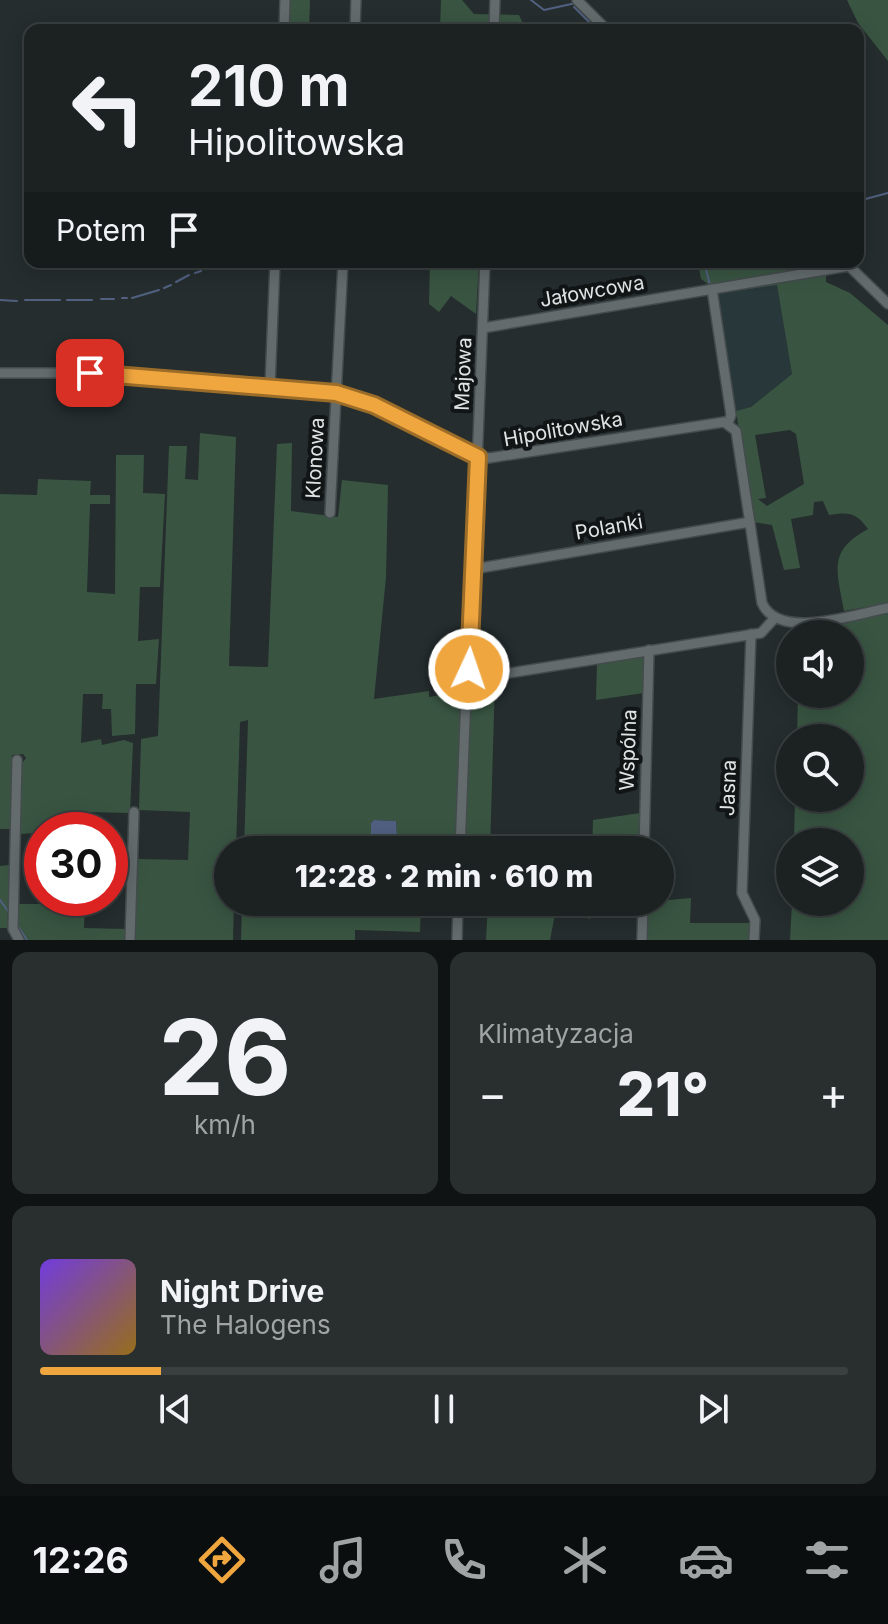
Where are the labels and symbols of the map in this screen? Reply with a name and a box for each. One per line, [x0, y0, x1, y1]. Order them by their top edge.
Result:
street label: Jałowcowa [538, 270, 646, 312]
street label: Majowa [450, 337, 476, 411]
pin [56, 339, 124, 407]
street label: Hipolitowska [501, 407, 625, 451]
street label: Klonowa [301, 417, 329, 499]
street label: Polanki [573, 509, 645, 545]
position arrow [427, 627, 511, 711]
street label: Wspólna [615, 709, 641, 791]
street label: Jasna [715, 759, 741, 817]
speed limit sign: 30 [24, 812, 128, 916]

